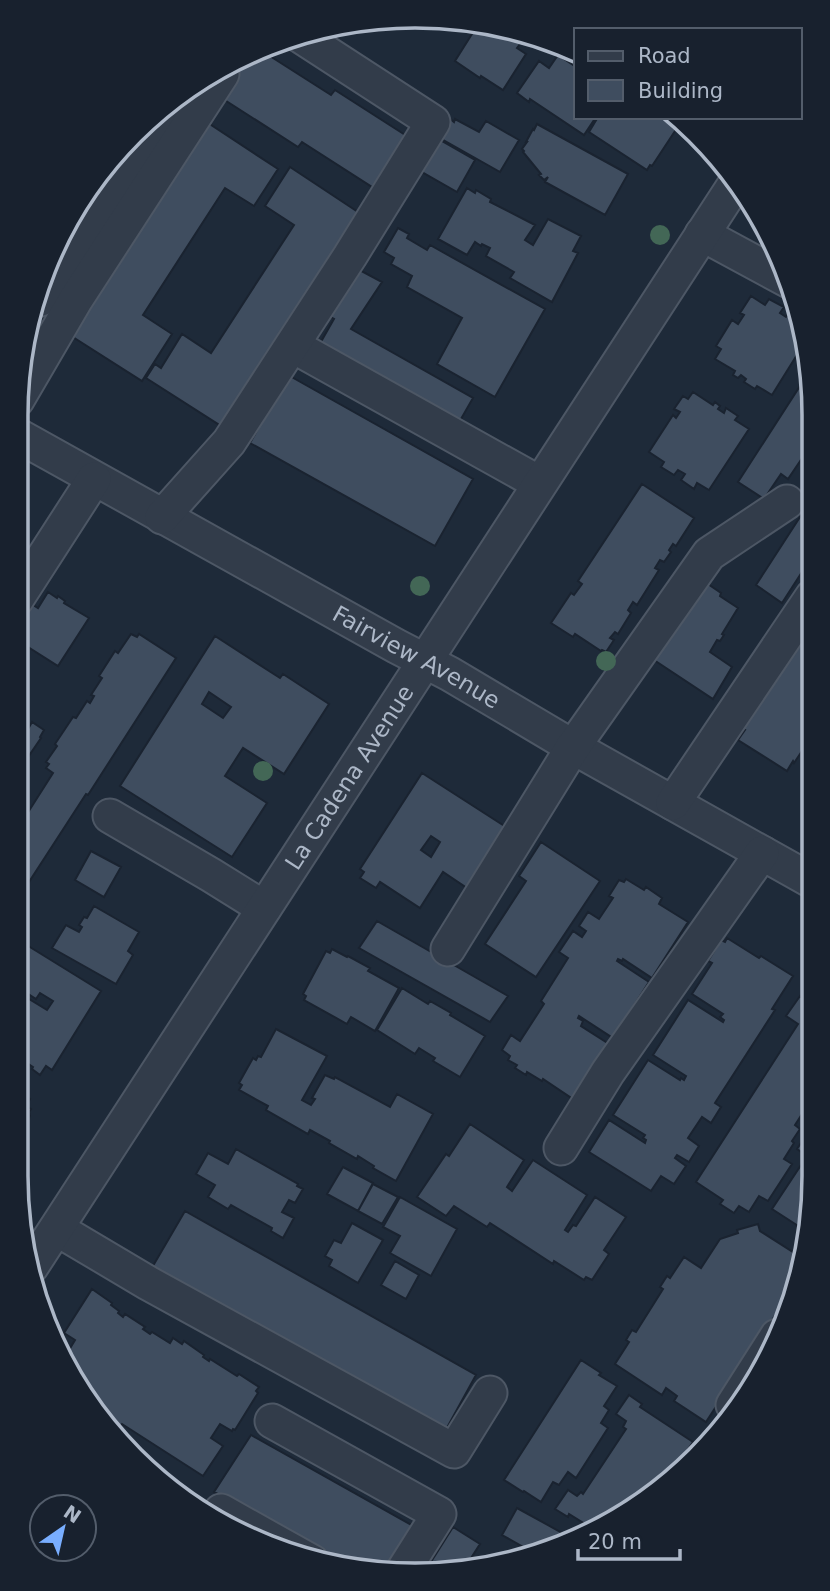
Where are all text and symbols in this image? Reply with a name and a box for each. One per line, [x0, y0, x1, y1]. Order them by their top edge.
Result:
legend [574, 28, 802, 119]
text: Road [638, 44, 691, 68]
text: Building [638, 79, 723, 103]
street label: Fairview Avenue [328, 600, 505, 714]
street label: La Cadena Avenue [280, 680, 419, 874]
north arrow [28, 1493, 98, 1563]
text: N [60, 1500, 85, 1527]
scale bar [578, 1518, 680, 1562]
text: 20 m [588, 1530, 642, 1554]

